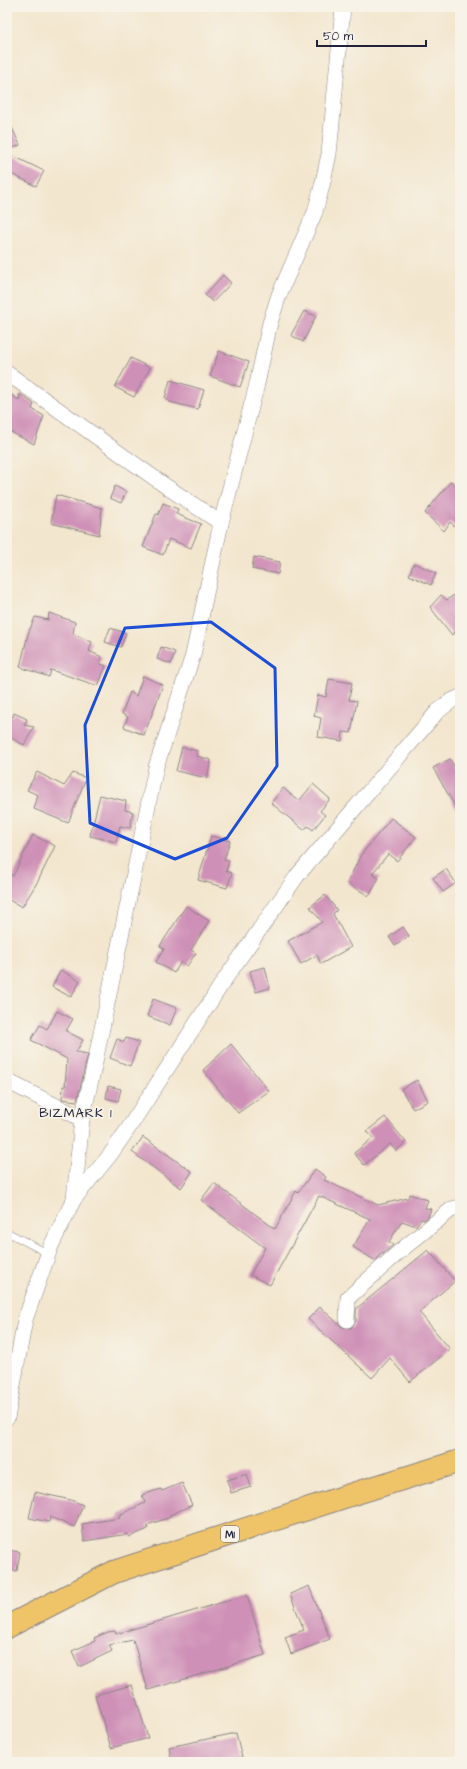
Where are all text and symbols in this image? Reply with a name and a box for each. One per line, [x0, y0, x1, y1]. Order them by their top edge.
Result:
scale bar [317, 22, 426, 48]
text: 50 m [323, 28, 354, 45]
district label: BIZMARK 1 [39, 1104, 113, 1122]
road number: M1 [221, 1526, 239, 1542]

